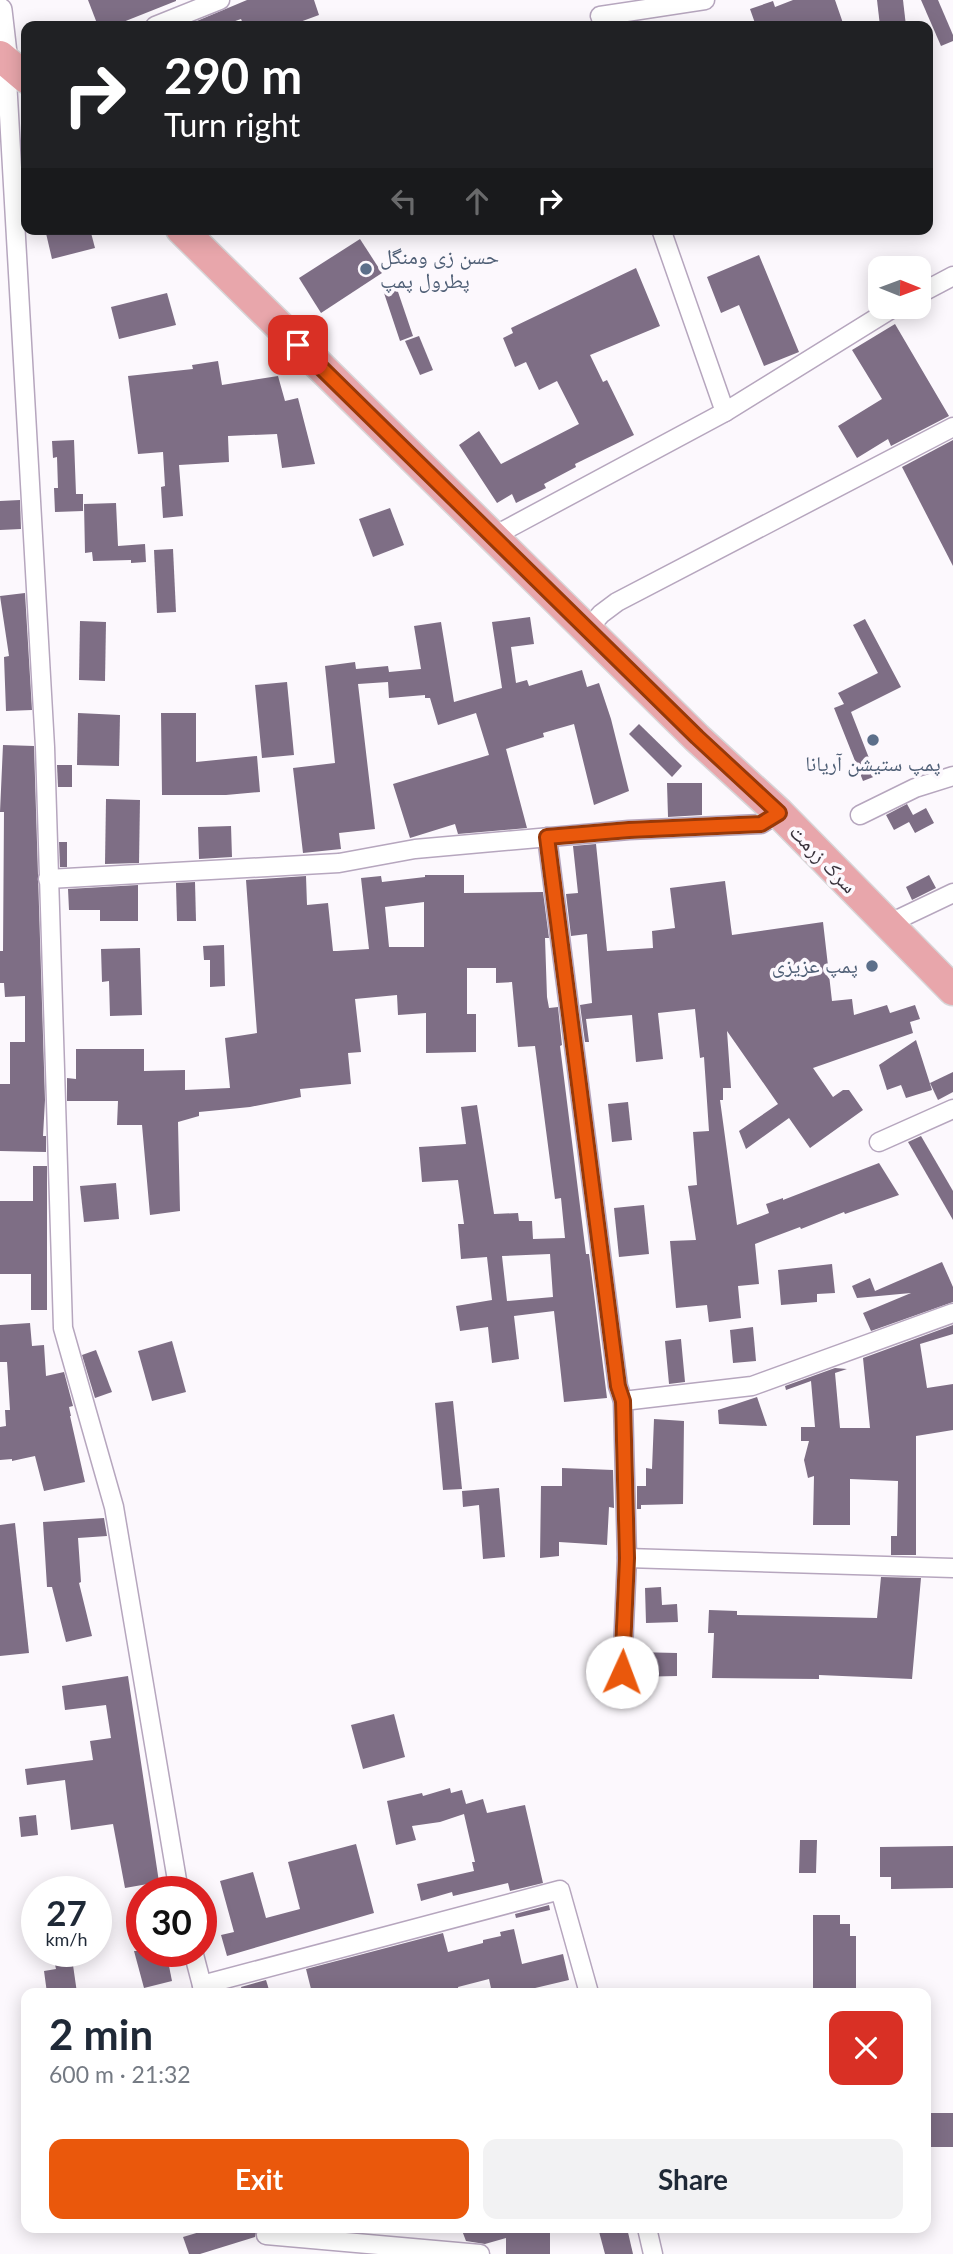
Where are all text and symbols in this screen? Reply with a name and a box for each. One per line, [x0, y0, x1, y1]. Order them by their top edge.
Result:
text: 290 m [164, 46, 302, 104]
icon: right [49, 49, 140, 140]
text: Turn right [164, 105, 300, 144]
icon: left [385, 182, 423, 220]
icon: ahead [458, 182, 496, 220]
icon: right [531, 182, 569, 220]
place label: حسن زی ومنگل پطرول پمپ [380, 243, 499, 293]
north arrow [868, 256, 931, 318]
map controls [868, 256, 931, 319]
marker: حسن زی ومنگل پطرول پمپ [358, 261, 374, 277]
pin [268, 315, 328, 375]
icon: arrive [279, 326, 317, 364]
marker: پمپ ستیشن آریانا [865, 732, 881, 748]
place label: پمپ ستیشن آریانا [805, 750, 941, 777]
street label: سرک زرمت [785, 818, 863, 897]
place label: پمپ عزیزی [772, 952, 858, 978]
marker: پمپ عزیزی [864, 958, 880, 974]
position arrow [585, 1635, 659, 1709]
speed limit sign: 30 [126, 1876, 217, 1967]
text: 27 [46, 1891, 87, 1933]
text: km/h [45, 1928, 88, 1950]
text: 2 min [49, 2009, 153, 2059]
button: close [829, 2011, 903, 2085]
text: 600 m · 21:32 [49, 2060, 191, 2088]
button: Exit [49, 2139, 469, 2219]
button: Share [483, 2139, 903, 2219]

